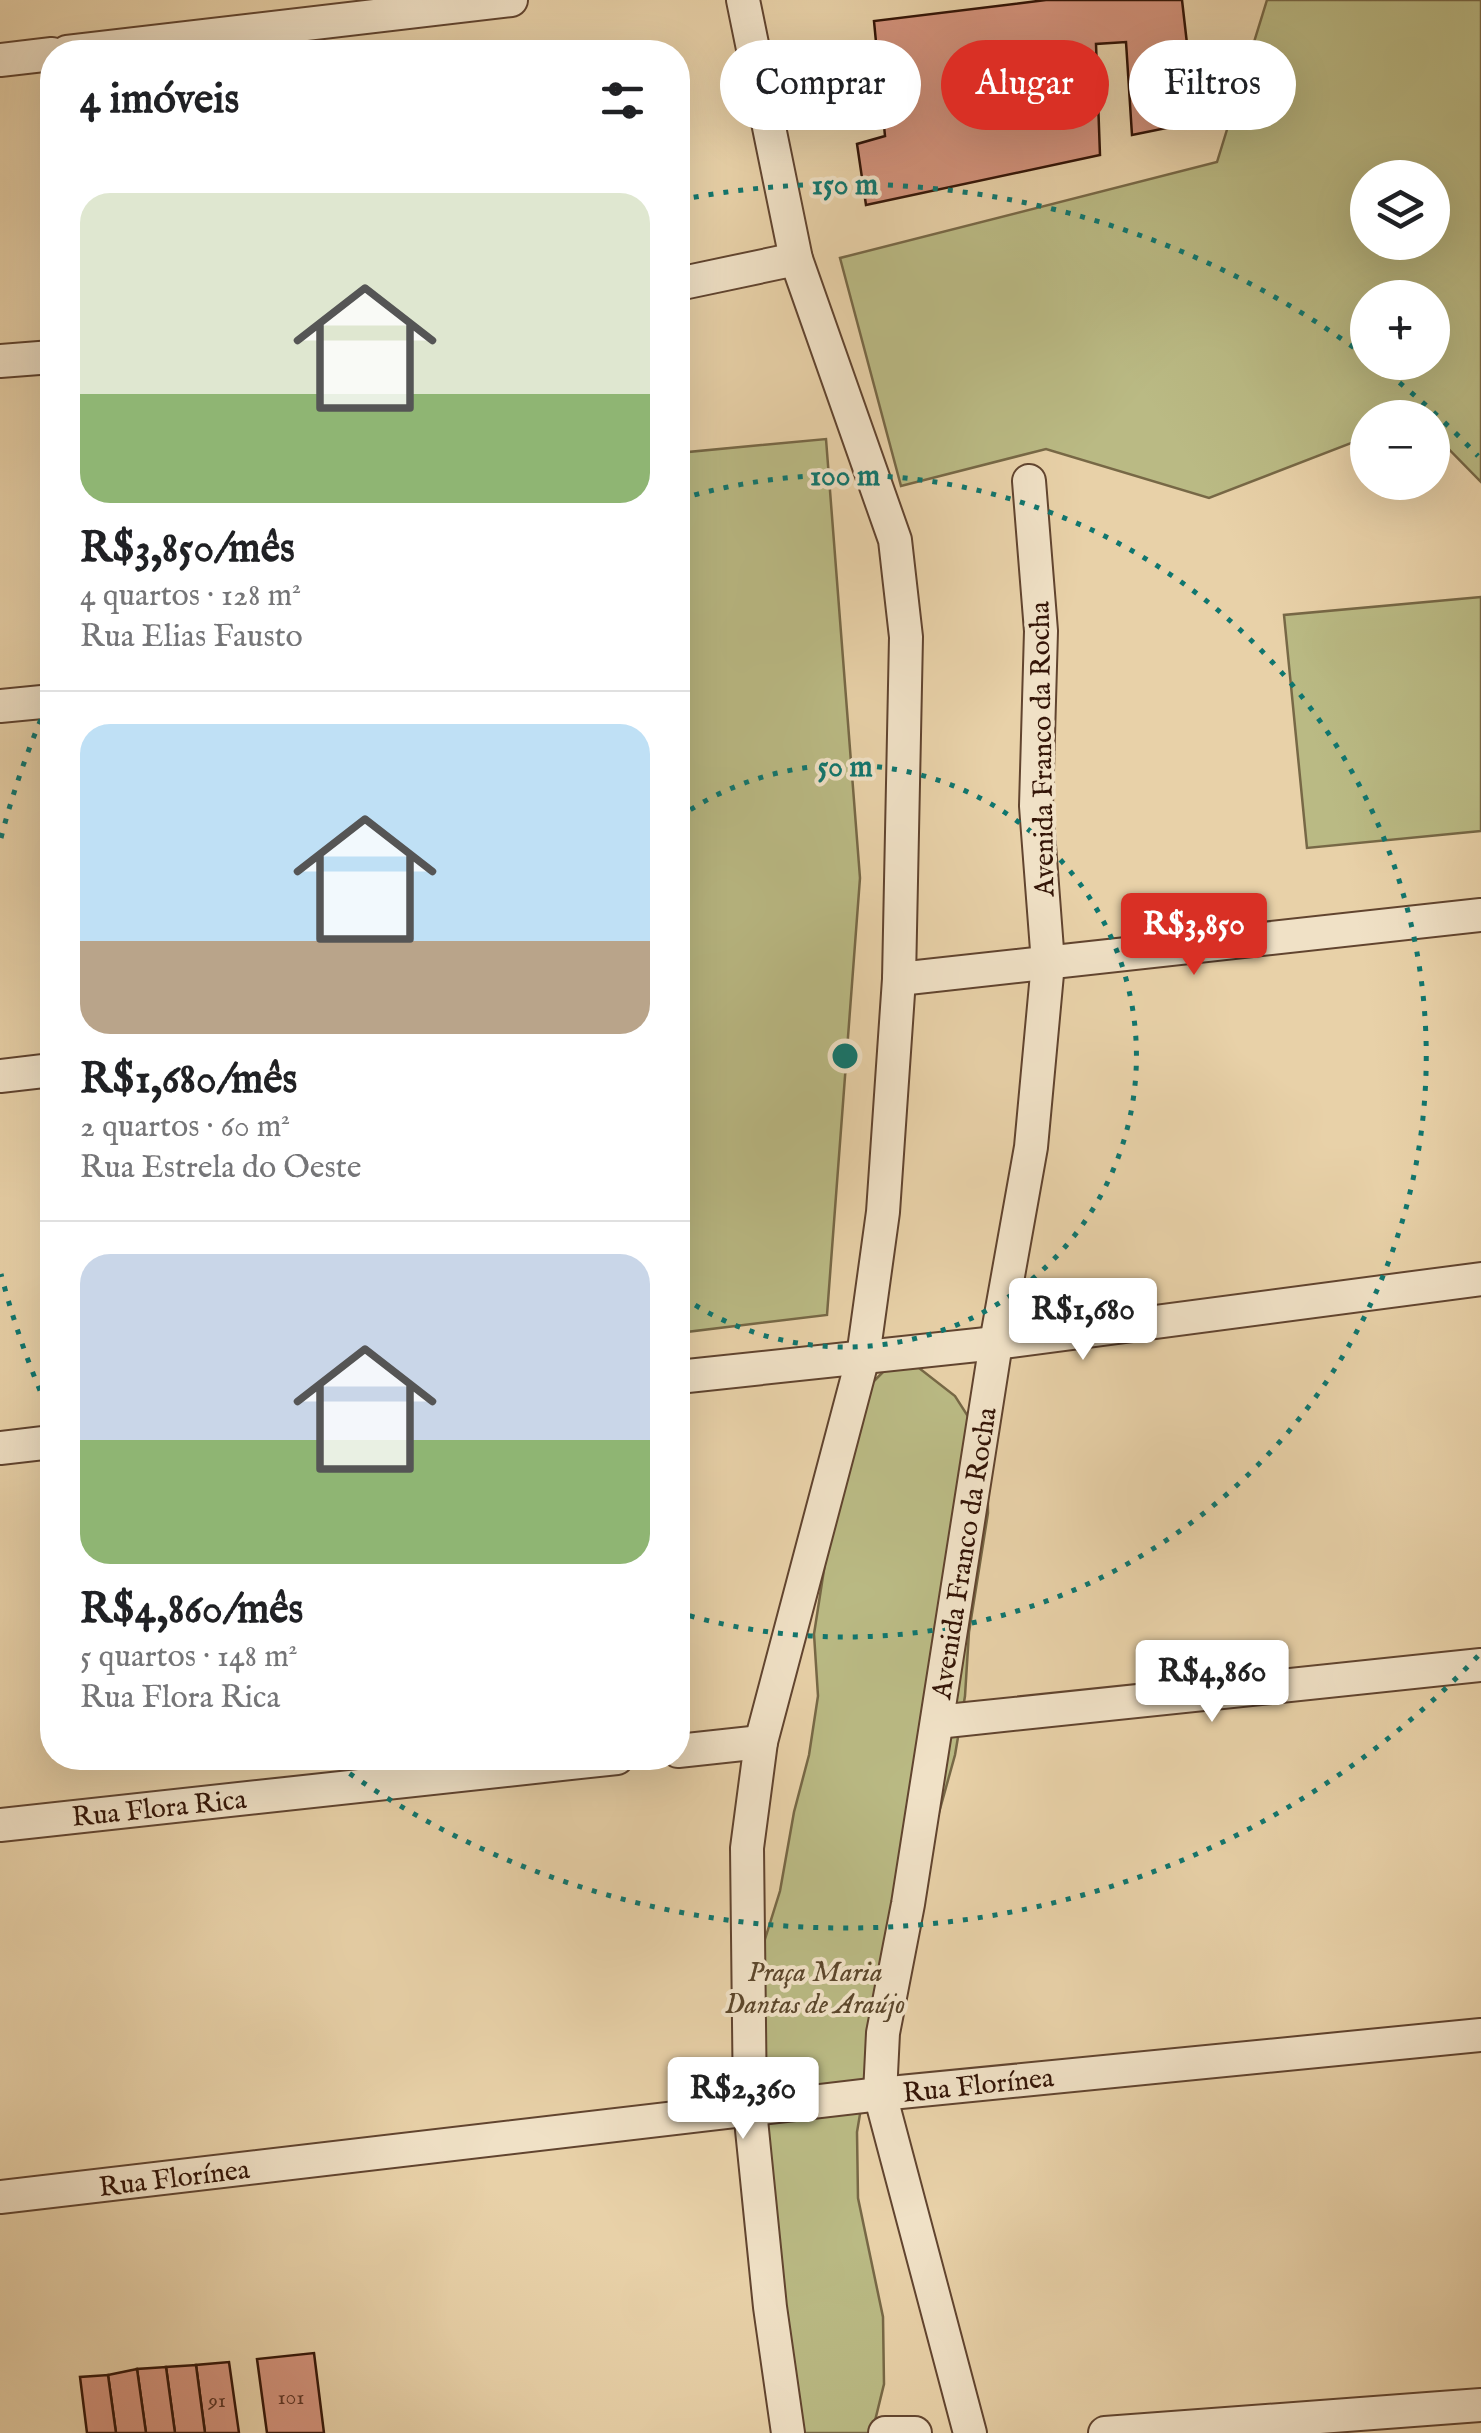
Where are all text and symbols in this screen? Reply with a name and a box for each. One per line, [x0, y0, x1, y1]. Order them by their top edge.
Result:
chip: Comprar [720, 40, 921, 130]
chip: Alugar [941, 40, 1109, 130]
chip: Filtros [1129, 40, 1296, 130]
icon: filters [595, 73, 650, 128]
text: 4 imóveis [80, 74, 239, 127]
map controls [1350, 160, 1450, 500]
button: layers [1350, 160, 1450, 260]
text: 150 m [812, 167, 878, 205]
icon: home [275, 258, 455, 438]
button: + [1350, 280, 1450, 380]
button: − [1350, 400, 1450, 500]
text: 100 m [810, 458, 880, 496]
text: R$3,850/mês [80, 523, 295, 576]
text: 4 quartos · 128 m² [80, 576, 301, 617]
street label: Avenida Franco da Rocha [1023, 600, 1064, 898]
text: Rua Elias Fausto [80, 617, 303, 658]
text: 50 m [817, 749, 873, 787]
icon: home [275, 789, 455, 969]
pin: R$3,850 [1102, 893, 1286, 978]
text: R$3,850 [1143, 905, 1245, 946]
centre of rings [827, 1038, 863, 1074]
text: R$1,680/mês [80, 1054, 297, 1107]
text: 2 quartos · 60 m² [80, 1107, 290, 1148]
text: Rua Estrela do Oeste [80, 1148, 361, 1189]
pin: R$1,680 [991, 1278, 1175, 1363]
text: R$1,680 [1031, 1290, 1135, 1331]
icon: home [275, 1319, 455, 1499]
street label: Avenida Franco da Rocha [925, 1404, 1006, 1703]
text: R$4,860/mês [80, 1584, 303, 1637]
text: 5 quartos · 148 m² [80, 1637, 298, 1678]
pin: R$4,860 [1120, 1640, 1304, 1725]
text: R$4,860 [1158, 1652, 1266, 1693]
text: Rua Flora Rica [80, 1678, 280, 1719]
street label: Rua Flora Rica [70, 1783, 249, 1836]
park label: Praça Maria Dantas de Araújo [725, 1956, 905, 2023]
pin: R$2,360 [651, 2057, 835, 2142]
street label: Rua Florínea [901, 2061, 1056, 2112]
text: R$2,360 [690, 2069, 796, 2110]
street label: Rua Florínea [97, 2153, 253, 2206]
house number: 101 [278, 2384, 304, 2412]
house number: 91 [207, 2387, 226, 2415]

